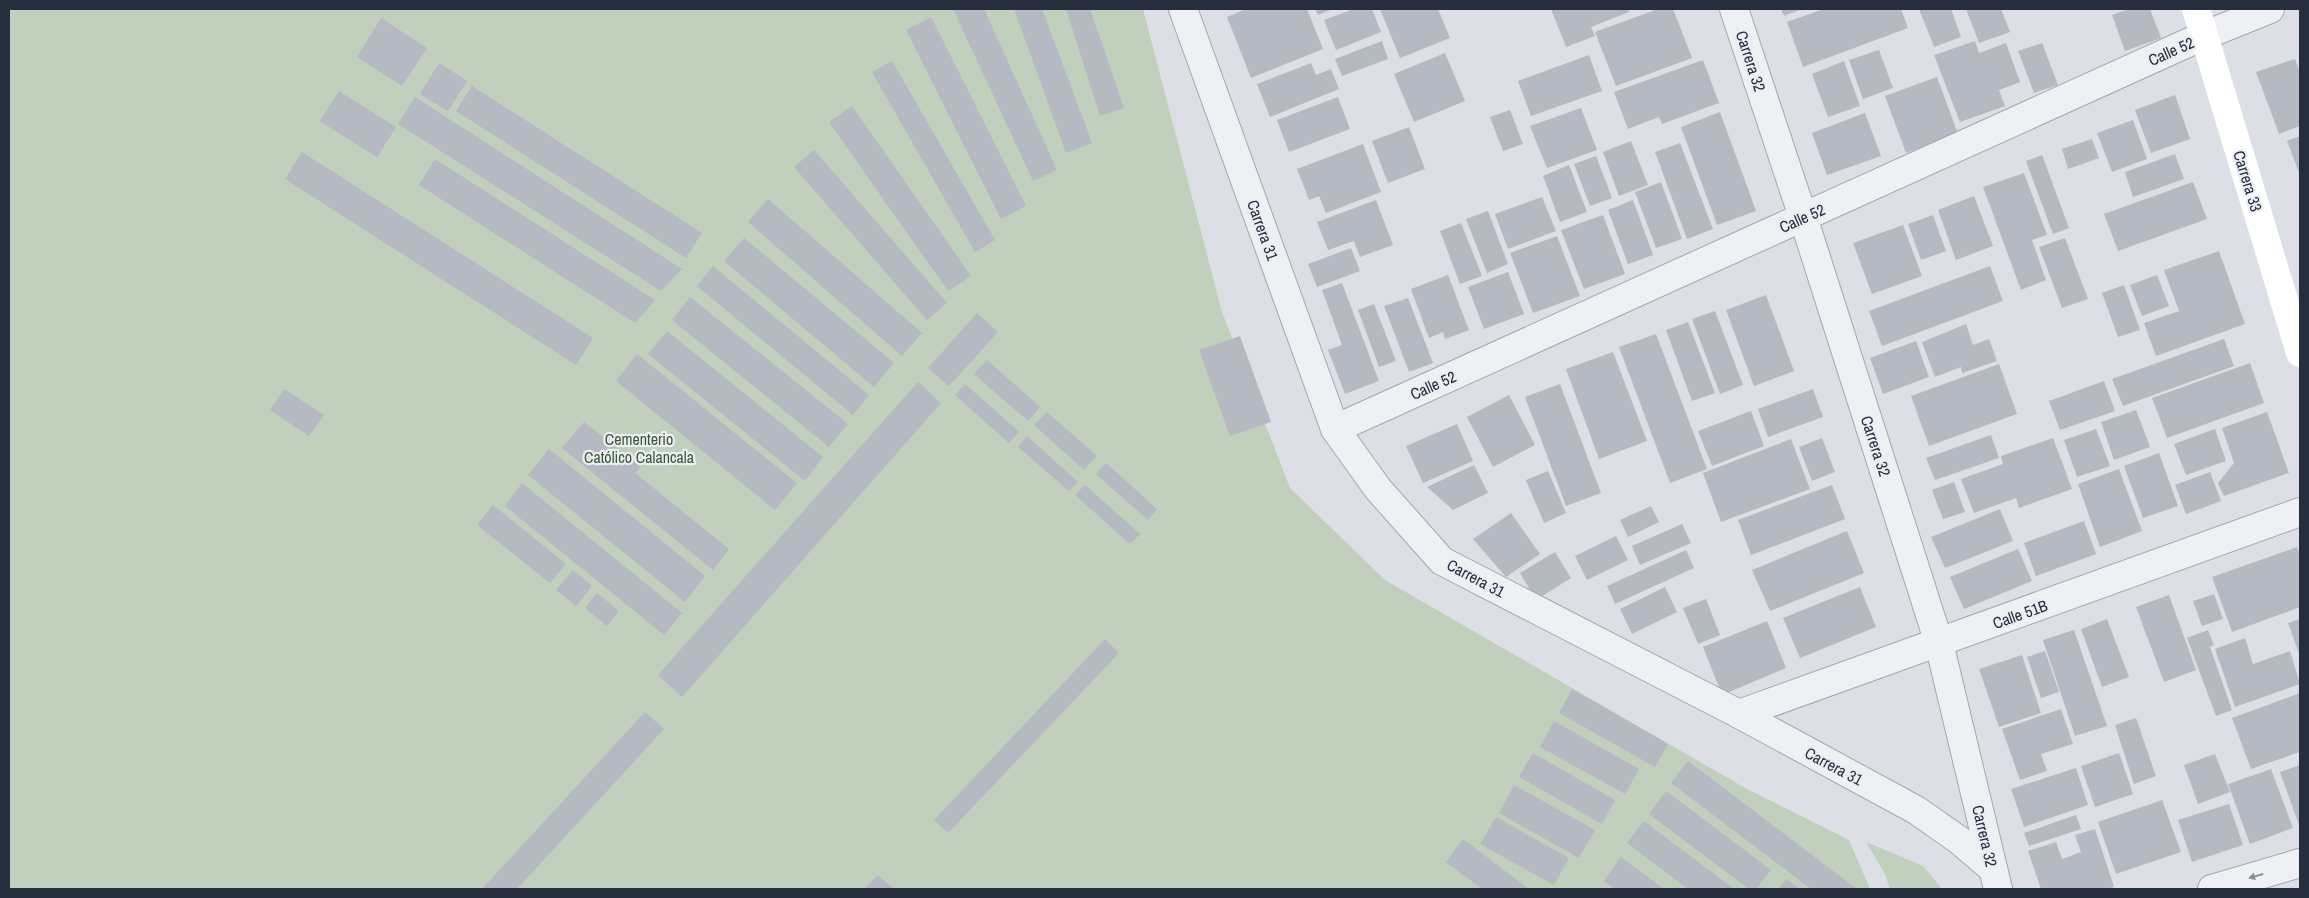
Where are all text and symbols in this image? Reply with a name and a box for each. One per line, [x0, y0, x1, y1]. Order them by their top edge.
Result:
street label: Carrera 32 [1731, 28, 1771, 94]
street label: Calle 52 [2145, 31, 2197, 71]
street label: Carrera 33 [2228, 148, 2268, 214]
street label: Carrera 31 [1242, 197, 1284, 264]
street label: Calle 52 [1776, 198, 1828, 238]
street label: Calle 52 [1407, 365, 1459, 405]
street label: Carrera 32 [1856, 413, 1896, 479]
park label: Cementerio Católico Calancala [584, 428, 695, 468]
street label: Carrera 31 [1443, 554, 1509, 603]
street label: Calle 51B [1990, 594, 2051, 634]
street label: Carrera 31 [1801, 742, 1867, 791]
street label: Carrera 32 [1967, 803, 2003, 869]
one-way arrow [2249, 873, 2264, 881]

